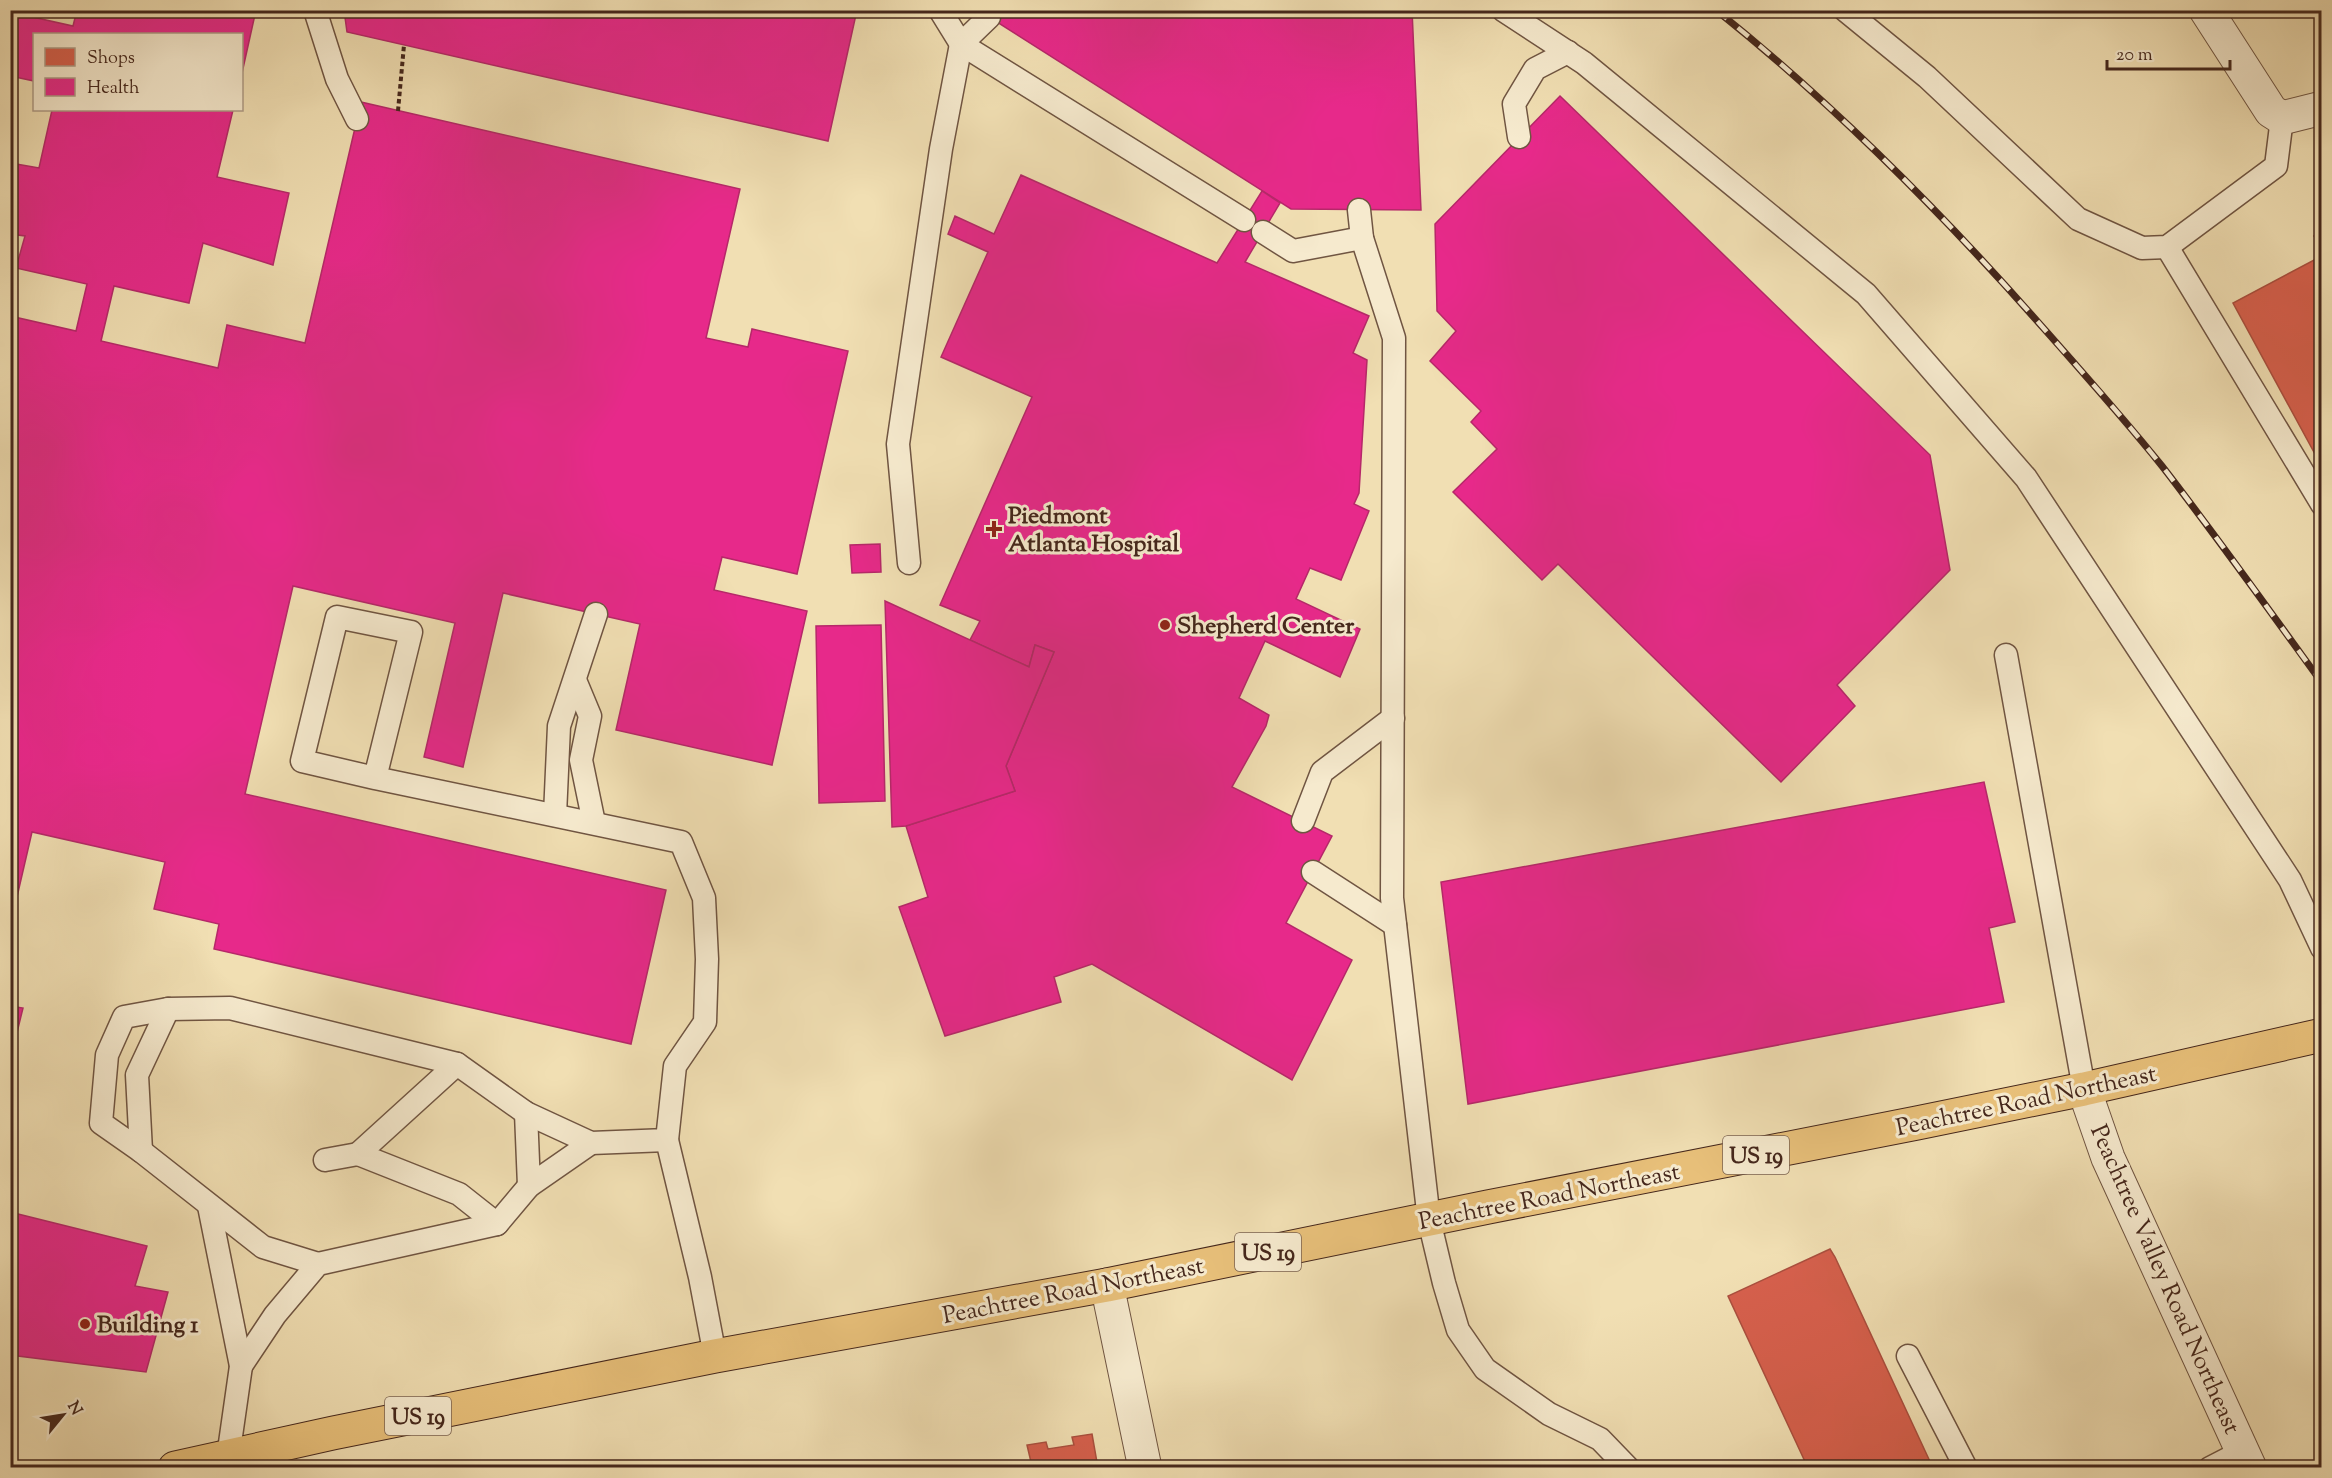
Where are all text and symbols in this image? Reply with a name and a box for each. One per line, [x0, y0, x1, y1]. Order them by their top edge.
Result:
legend [33, 33, 243, 111]
scale bar [2107, 33, 2230, 71]
text: 20 m [2116, 43, 2153, 69]
text: Shops [87, 46, 135, 72]
text: Health [87, 76, 140, 102]
place label: Piedmont Atlanta Hospital [1008, 500, 1179, 562]
marker: Piedmont Atlanta Hospital [985, 520, 1003, 538]
place label: Shepherd Center [1177, 610, 1355, 644]
marker: Shepherd Center [1158, 618, 1172, 632]
street label: Peachtree Road Northeast [1893, 1058, 2160, 1146]
street label: Peachtree Valley Road Northeast [2080, 1120, 2248, 1440]
road number: US 19 [1723, 1136, 1789, 1174]
street label: Peachtree Road Northeast [1416, 1156, 1683, 1240]
road number: US 19 [1235, 1233, 1301, 1271]
street label: Peachtree Road Northeast [940, 1250, 1207, 1334]
place label: Building 1 [97, 1309, 199, 1343]
marker: Building 1 [78, 1317, 92, 1331]
north arrow [33, 1385, 93, 1445]
text: N [61, 1397, 87, 1420]
road number: US 19 [385, 1397, 451, 1435]

